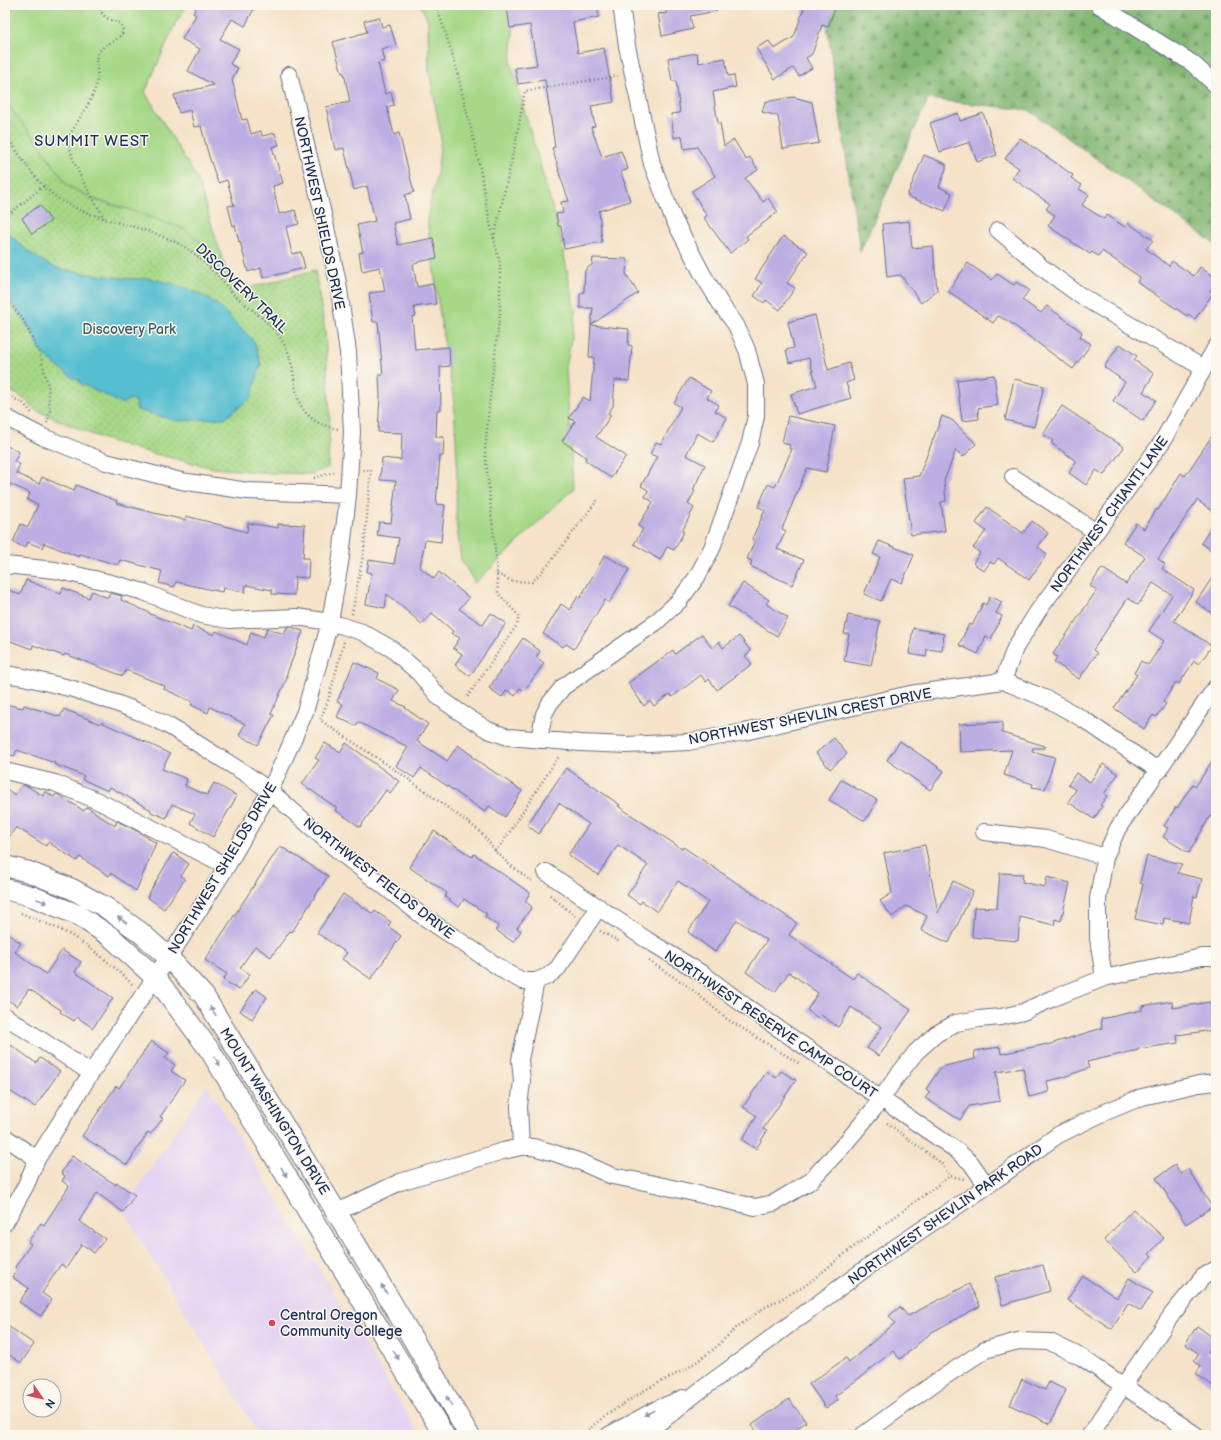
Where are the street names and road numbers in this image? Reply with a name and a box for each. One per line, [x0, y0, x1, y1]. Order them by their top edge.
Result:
street label: NORTHWEST SHIELDS DRIVE [291, 115, 348, 311]
street label: DISCOVERY TRAIL [192, 240, 291, 337]
street label: NORTHWEST CHIANTI LANE [1047, 433, 1172, 596]
street label: NORTHWEST SHEVLIN CREST DRIVE [687, 685, 933, 748]
street label: NORTHWEST SHIELDS DRIVE [164, 779, 280, 957]
street label: NORTHWEST FIELDS DRIVE [300, 814, 458, 943]
street label: NORTHWEST RESERVE CAMP COURT [661, 947, 881, 1103]
street label: MOUNT WASHINGTON DRIVE [216, 1025, 333, 1198]
street label: NORTHWEST SHEVLIN PARK ROAD [845, 1140, 1046, 1288]

